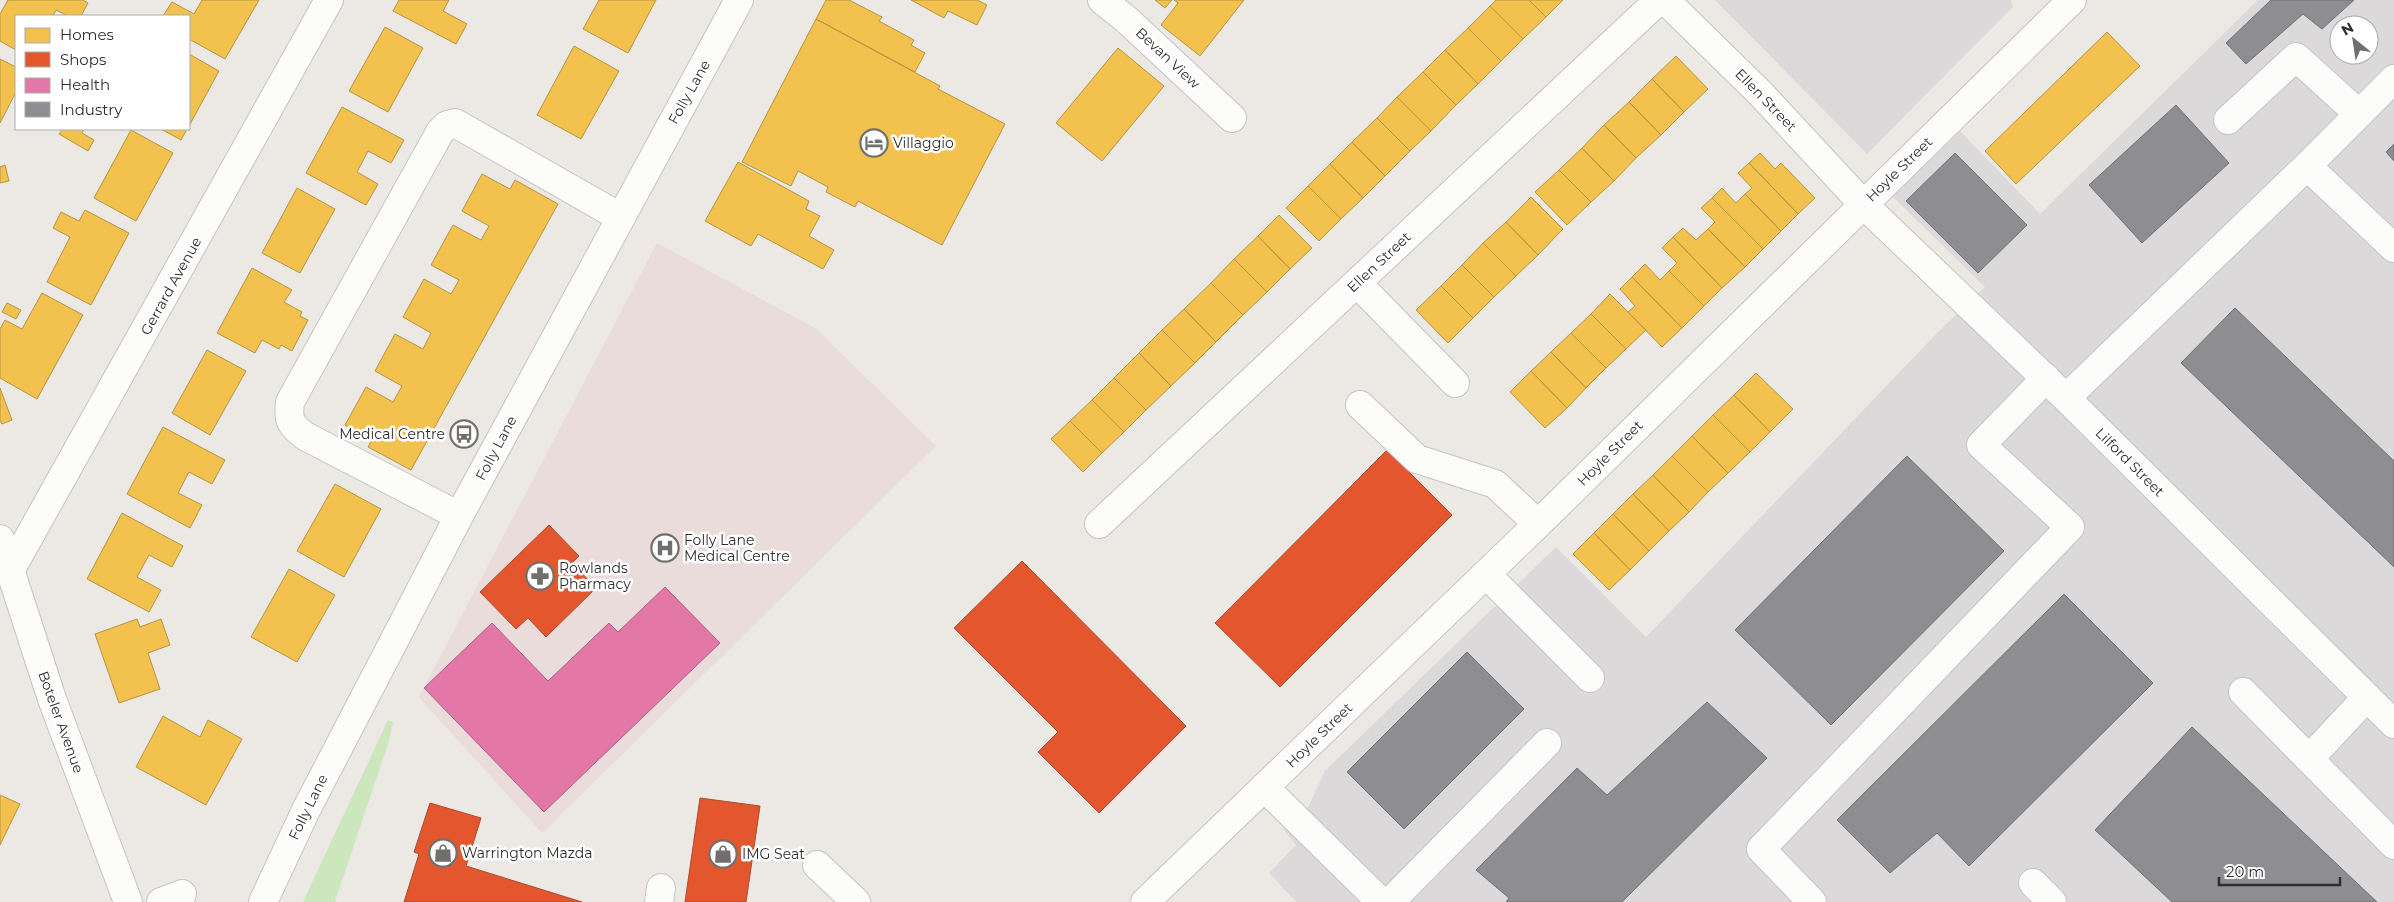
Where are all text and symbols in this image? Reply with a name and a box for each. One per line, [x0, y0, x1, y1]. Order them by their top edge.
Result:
legend [15, 15, 190, 130]
north arrow [2329, 15, 2379, 65]
text: N [2338, 18, 2357, 39]
street label: Bevan View [1132, 24, 1204, 93]
text: Homes [60, 25, 114, 44]
text: Shops [60, 50, 106, 69]
street label: Folly Lane [664, 57, 714, 127]
street label: Ellen Street [1731, 65, 1801, 136]
text: Health [60, 75, 110, 94]
text: Industry [60, 100, 123, 119]
hotel icon: Villaggio [859, 128, 889, 158]
street label: Hoyle Street [1862, 133, 1936, 205]
place label: Villaggio [893, 134, 954, 152]
street label: Ellen Street [1343, 228, 1415, 296]
street label: Gerrard Avenue [137, 234, 205, 338]
street label: Folly Lane [471, 413, 521, 483]
street label: Hoyle Street [1573, 416, 1647, 490]
bus stop icon: Medical Centre [449, 419, 479, 449]
street label: Lilford Street [2092, 424, 2168, 500]
place label: Medical Centre [339, 425, 445, 443]
place label: Folly Lane Medical Centre [684, 531, 790, 565]
hospital icon: Folly Lane Medical Centre [650, 533, 680, 563]
place label: Rowlands Pharmacy [559, 559, 631, 593]
pharmacy icon: Rowlands Pharmacy [525, 561, 555, 591]
street label: Boteler Avenue [34, 668, 88, 776]
street label: Hoyle Street [1282, 699, 1356, 771]
street label: Folly Lane [284, 771, 332, 843]
shop icon: Warrington Mazda [428, 838, 458, 868]
shop icon: IMG Seat [708, 839, 738, 869]
place label: Warrington Mazda [462, 844, 593, 862]
place label: IMG Seat [742, 845, 805, 863]
scale bar [2219, 854, 2340, 886]
text: 20 m [2226, 862, 2264, 881]

